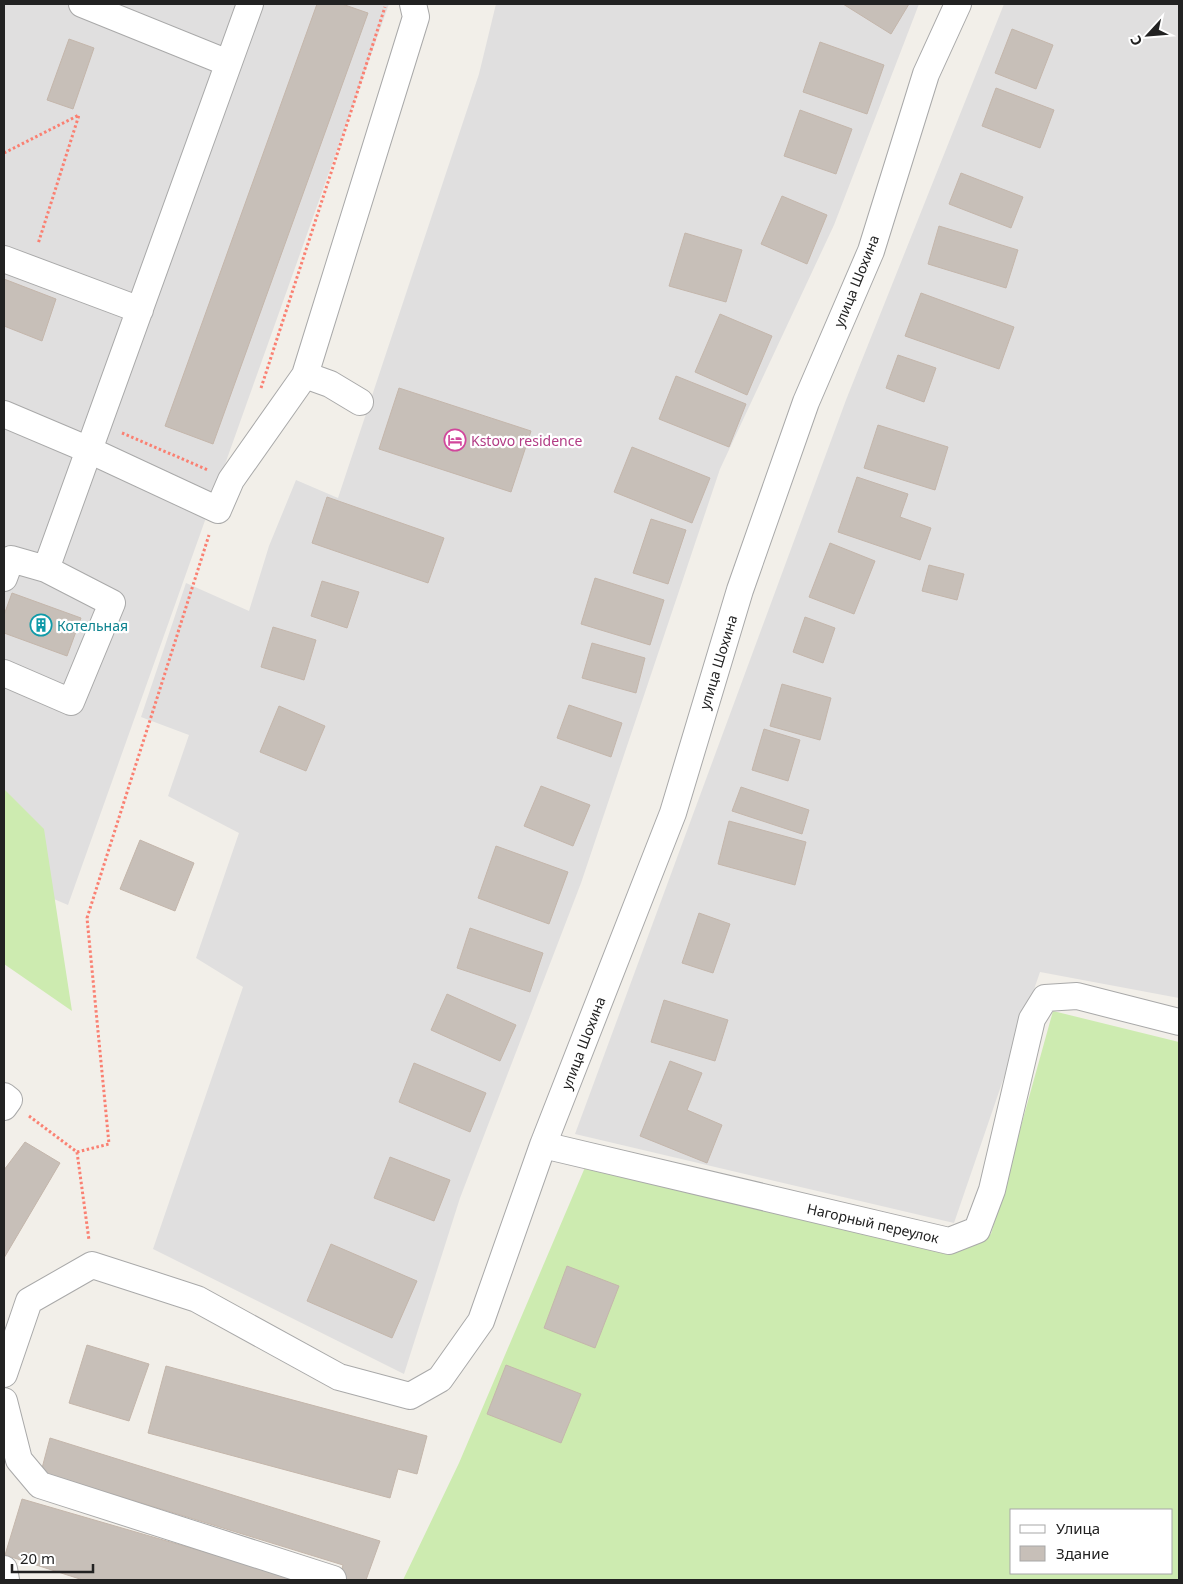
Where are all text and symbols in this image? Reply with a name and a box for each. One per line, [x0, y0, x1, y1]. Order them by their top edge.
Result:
north arrow [1123, 10, 1173, 60]
text: С [1125, 33, 1146, 49]
street label: улица Шохина [829, 232, 883, 330]
hotel icon: Kstovo residence [443, 428, 467, 452]
place label: Kstovo residence [471, 431, 582, 450]
street label: улица Шохина [695, 612, 741, 712]
building icon: Котельная [29, 613, 53, 637]
place label: Котельная [57, 616, 128, 635]
street label: улица Шохина [557, 994, 609, 1092]
street label: Нагорный переулок [805, 1199, 941, 1248]
legend [1010, 1509, 1173, 1574]
text: Улица [1056, 1518, 1100, 1538]
scale bar [12, 1542, 94, 1574]
text: Здание [1056, 1543, 1109, 1563]
text: 20 m [20, 1548, 55, 1568]

